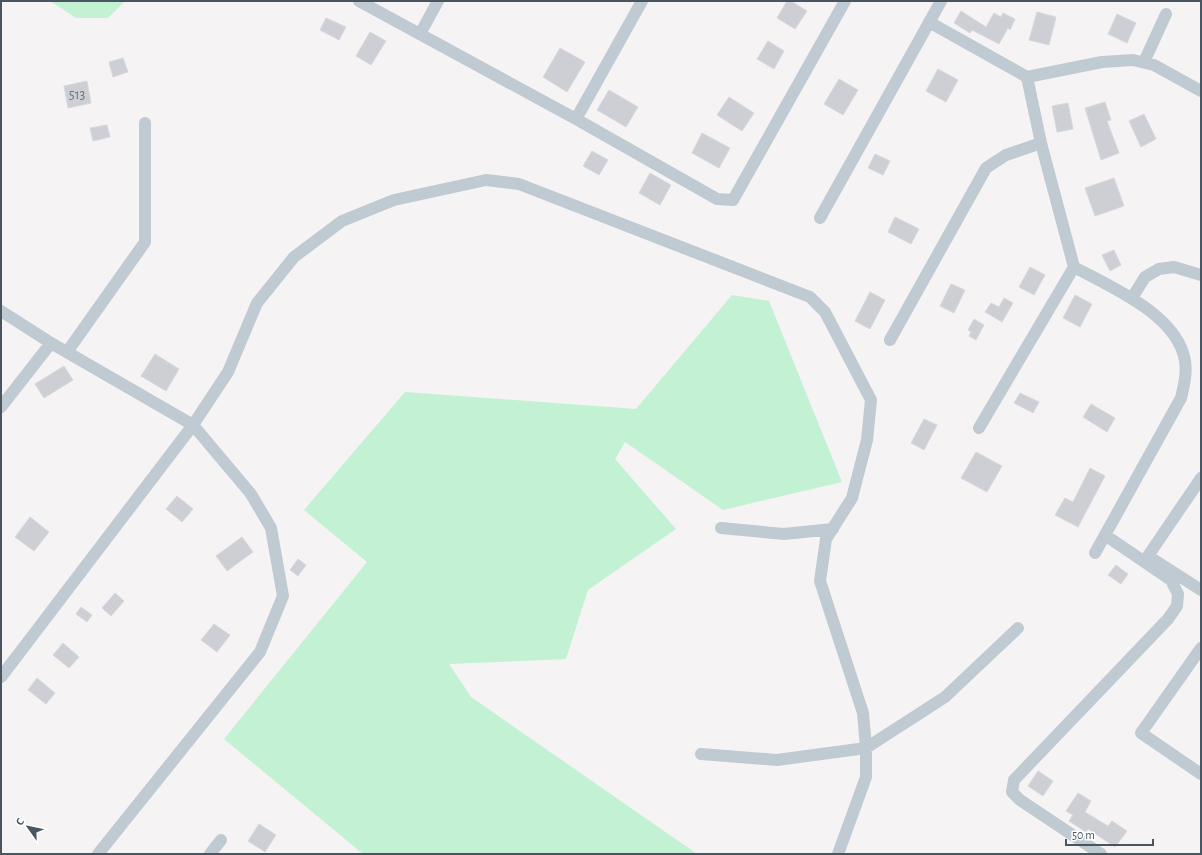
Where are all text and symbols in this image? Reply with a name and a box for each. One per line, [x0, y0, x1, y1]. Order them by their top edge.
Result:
house number: 513 [69, 88, 85, 102]
north arrow [8, 807, 48, 847]
text: С [14, 816, 26, 827]
scale bar [1066, 821, 1153, 847]
text: 50 m [1072, 829, 1095, 841]

